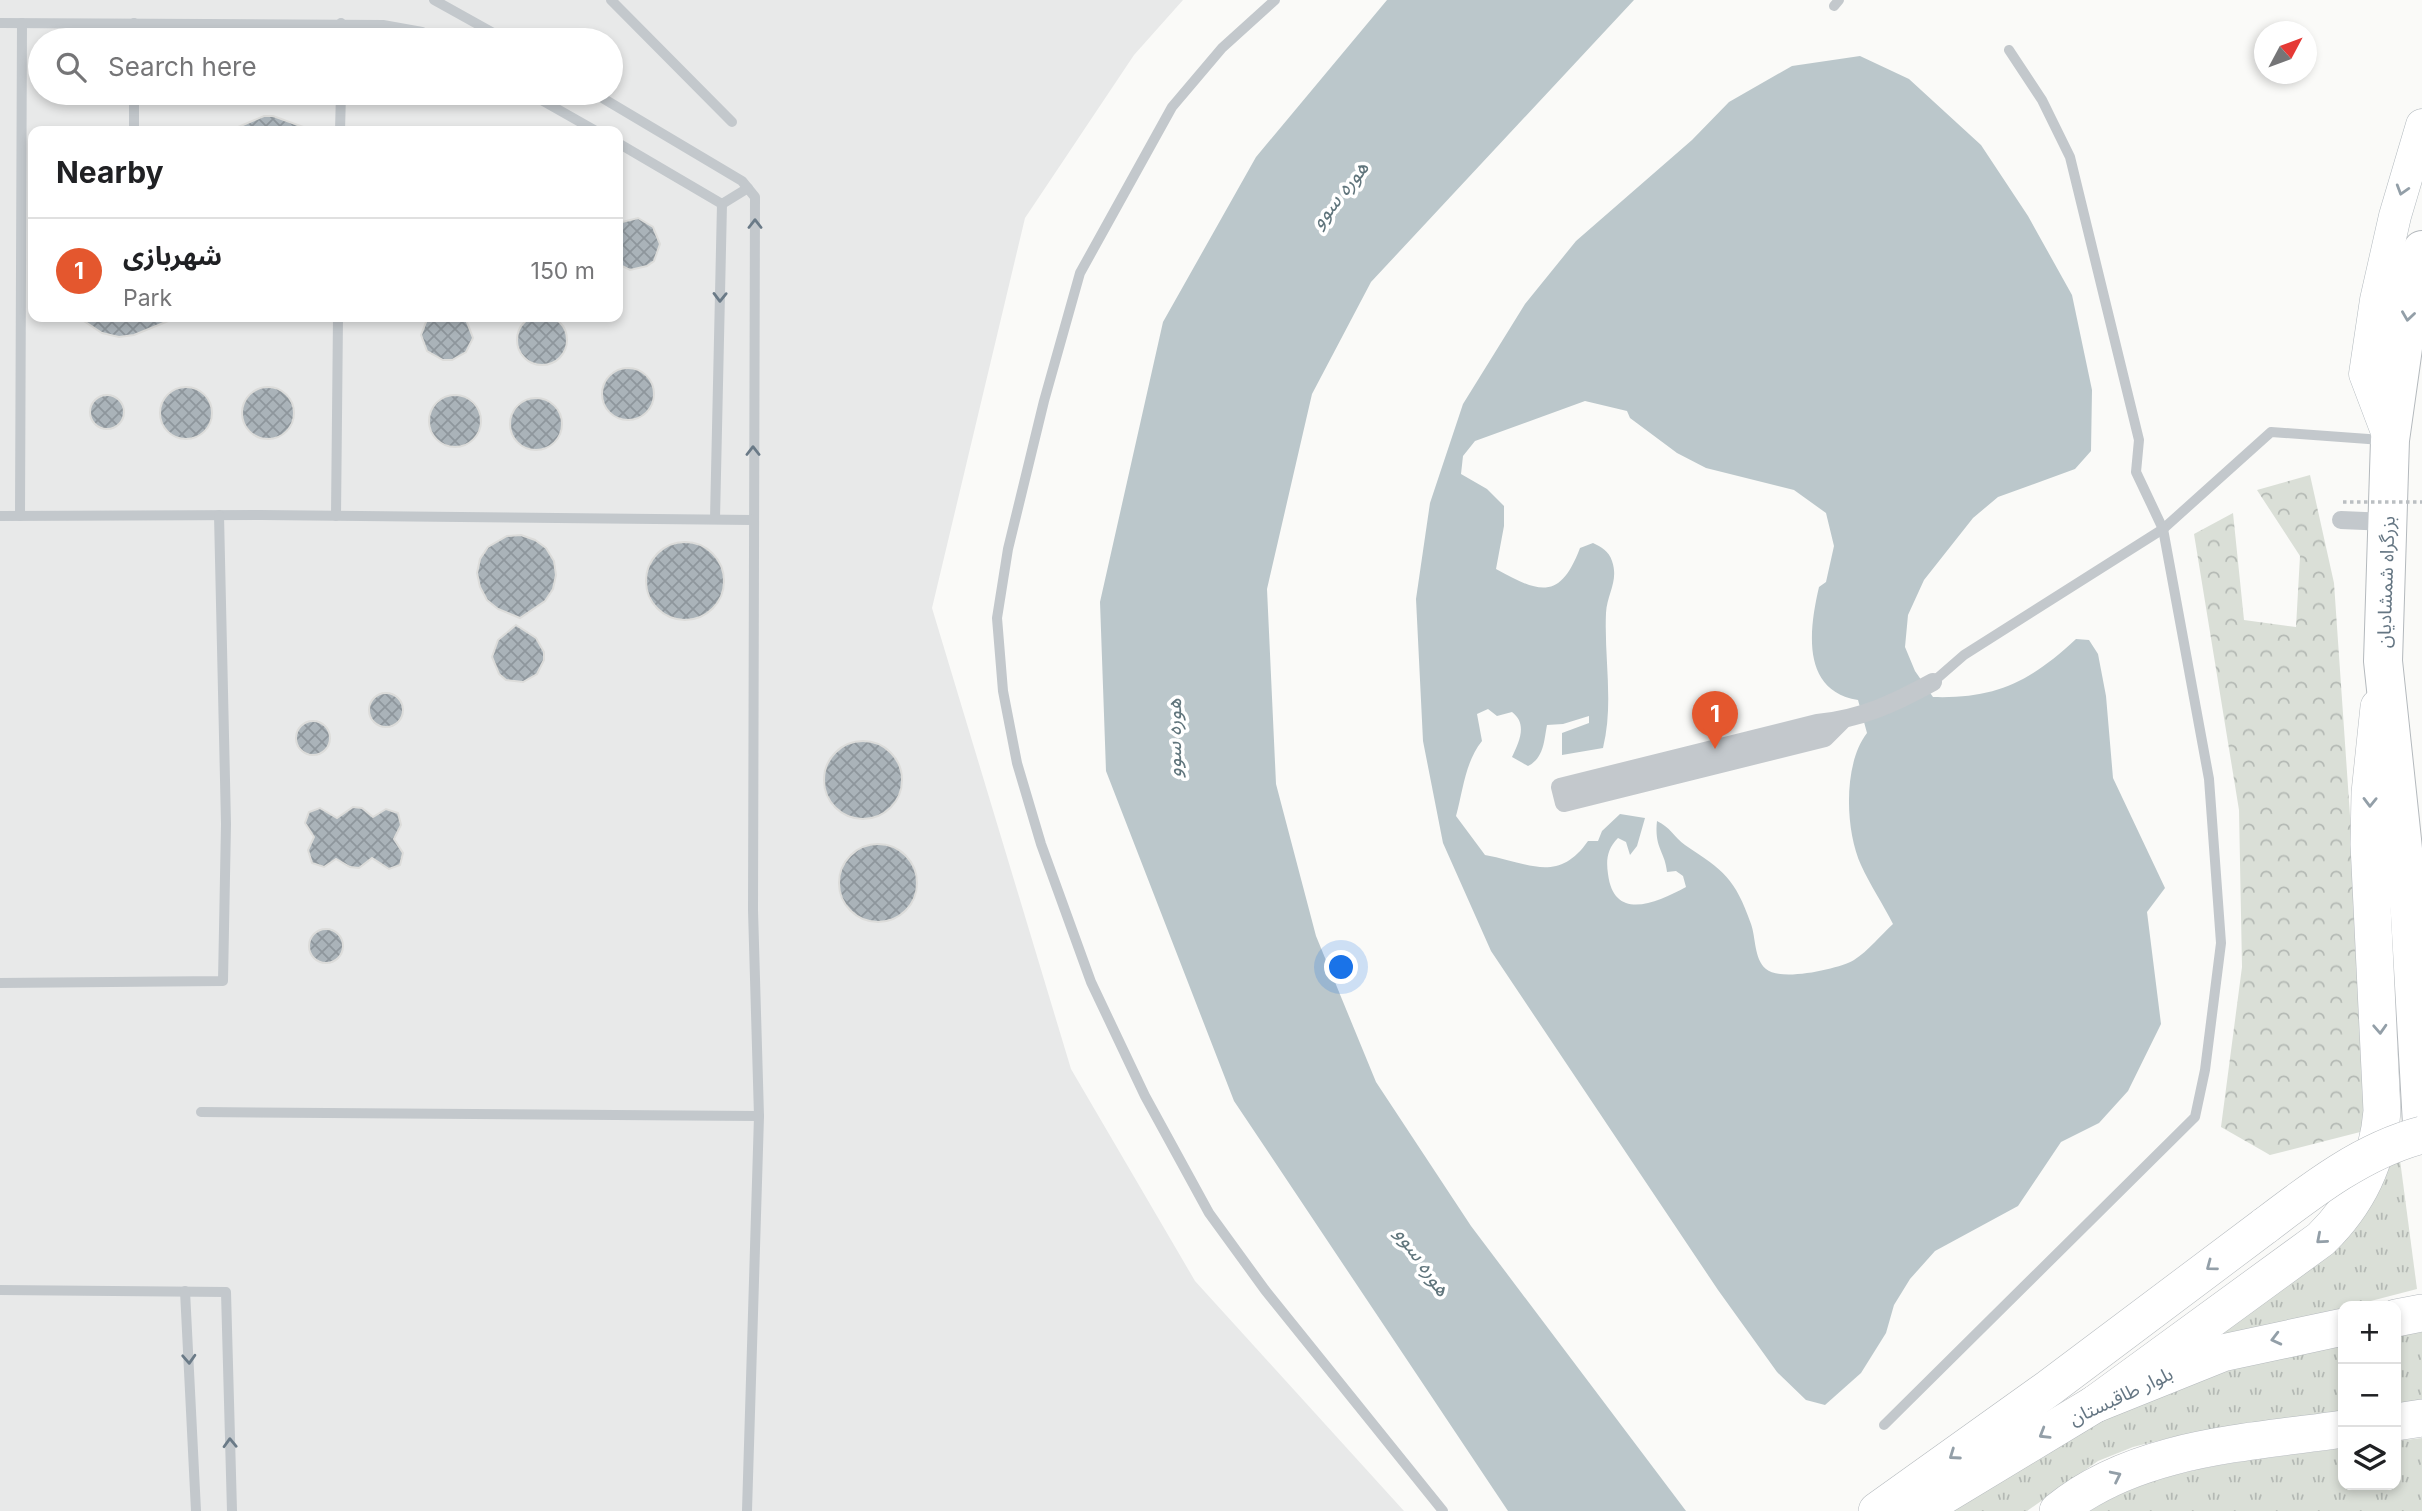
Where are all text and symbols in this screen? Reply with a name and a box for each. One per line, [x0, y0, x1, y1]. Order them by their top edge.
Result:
north arrow [2254, 21, 2317, 84]
search box [28, 28, 623, 105]
icon: search [52, 48, 90, 86]
text: Search here [108, 51, 257, 82]
text: Nearby [56, 154, 164, 190]
water label: هوره سوو [1304, 155, 1374, 233]
one-way arrow [2396, 184, 2411, 196]
one-way arrow [747, 218, 763, 229]
text: شهربازی [123, 240, 222, 271]
text: 1 [74, 257, 84, 285]
text: 150 m [531, 257, 595, 285]
text: Park [123, 284, 172, 312]
one-way arrow [712, 292, 728, 303]
one-way arrow [2400, 310, 2415, 322]
one-way arrow [745, 446, 761, 456]
street label: بزرگراه شمشادیان [2372, 516, 2400, 648]
pin: 1 [1692, 691, 1738, 749]
water label: هوره سوو [1161, 698, 1186, 778]
one-way arrow [2362, 797, 2378, 808]
your location [1324, 950, 1358, 984]
one-way arrow [2372, 1024, 2387, 1035]
water label: هوره سوو [1390, 1221, 1456, 1301]
one-way arrow [2316, 1230, 2329, 1243]
one-way arrow [2207, 1257, 2219, 1270]
map controls [2338, 1301, 2401, 1490]
button: + [2338, 1301, 2401, 1364]
one-way arrow [2270, 1331, 2282, 1345]
one-way arrow [181, 1354, 196, 1365]
street label: بلوار طاقبستان [2065, 1362, 2177, 1430]
button: − [2338, 1364, 2401, 1427]
one-way arrow [2039, 1426, 2052, 1439]
button: layers [2338, 1427, 2401, 1490]
one-way arrow [222, 1437, 237, 1448]
one-way arrow [1949, 1447, 1962, 1460]
one-way arrow [2109, 1470, 2121, 1484]

